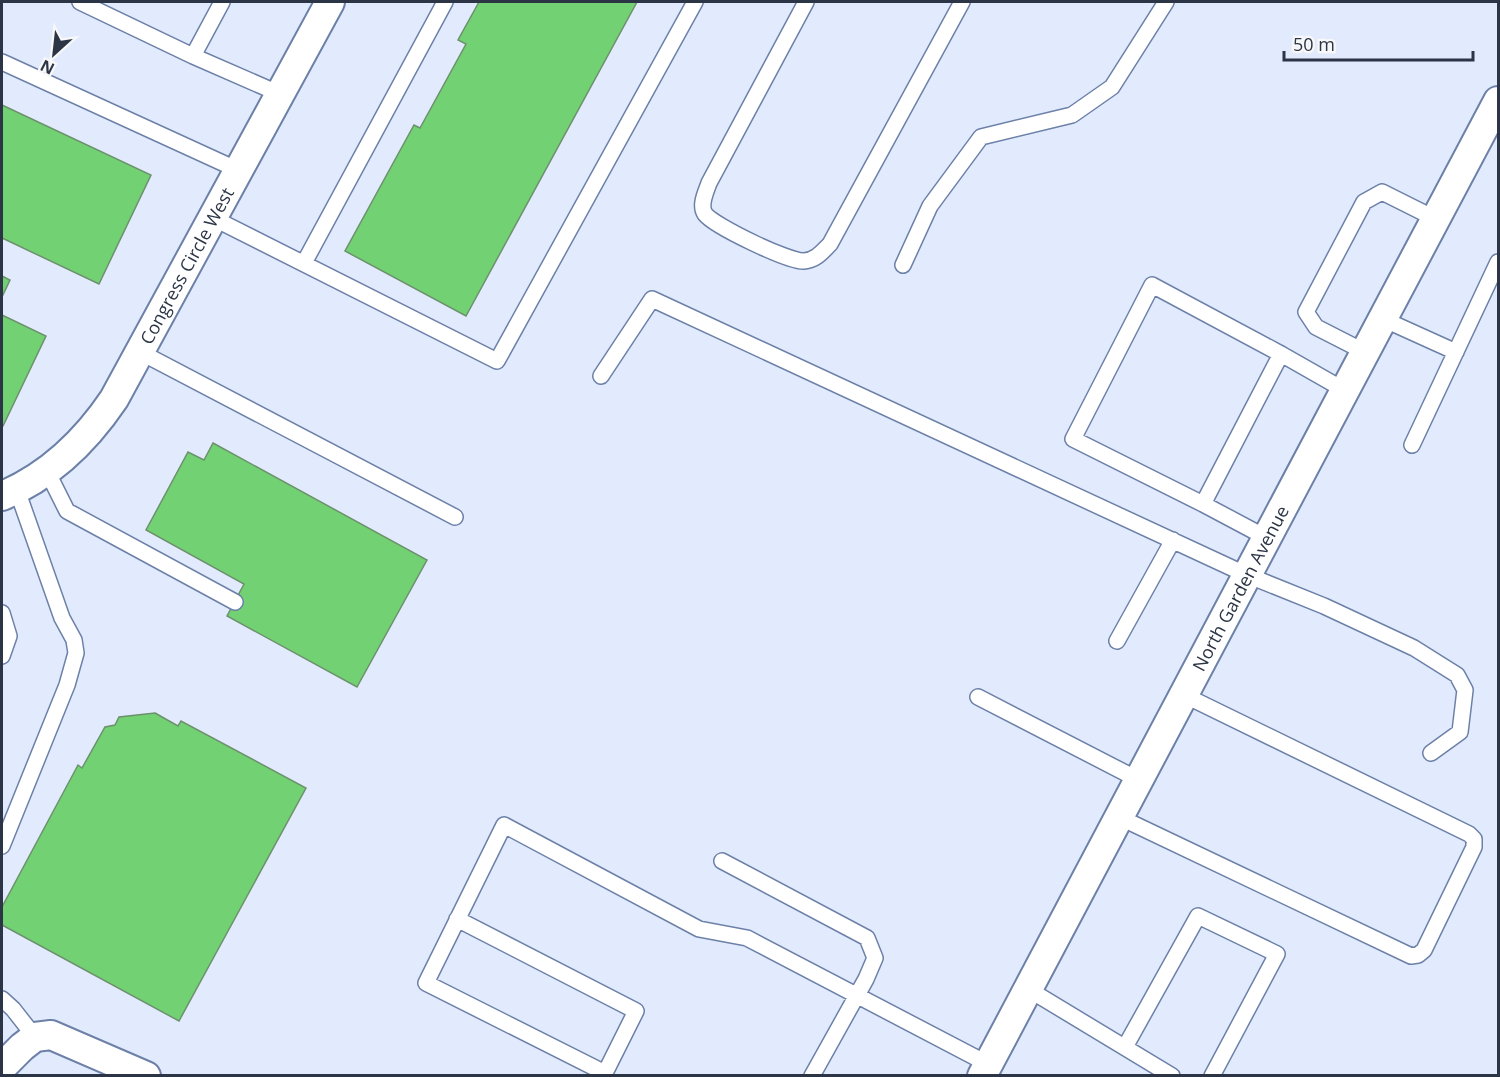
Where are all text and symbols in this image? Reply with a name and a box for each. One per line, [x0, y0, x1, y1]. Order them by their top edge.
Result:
north arrow [24, 24, 84, 84]
scale bar [1284, 24, 1473, 62]
text: 50 m [1293, 32, 1335, 56]
text: N [36, 55, 58, 80]
street label: Congress Circle West [134, 183, 239, 349]
street label: North Garden Avenue [1187, 501, 1294, 675]

